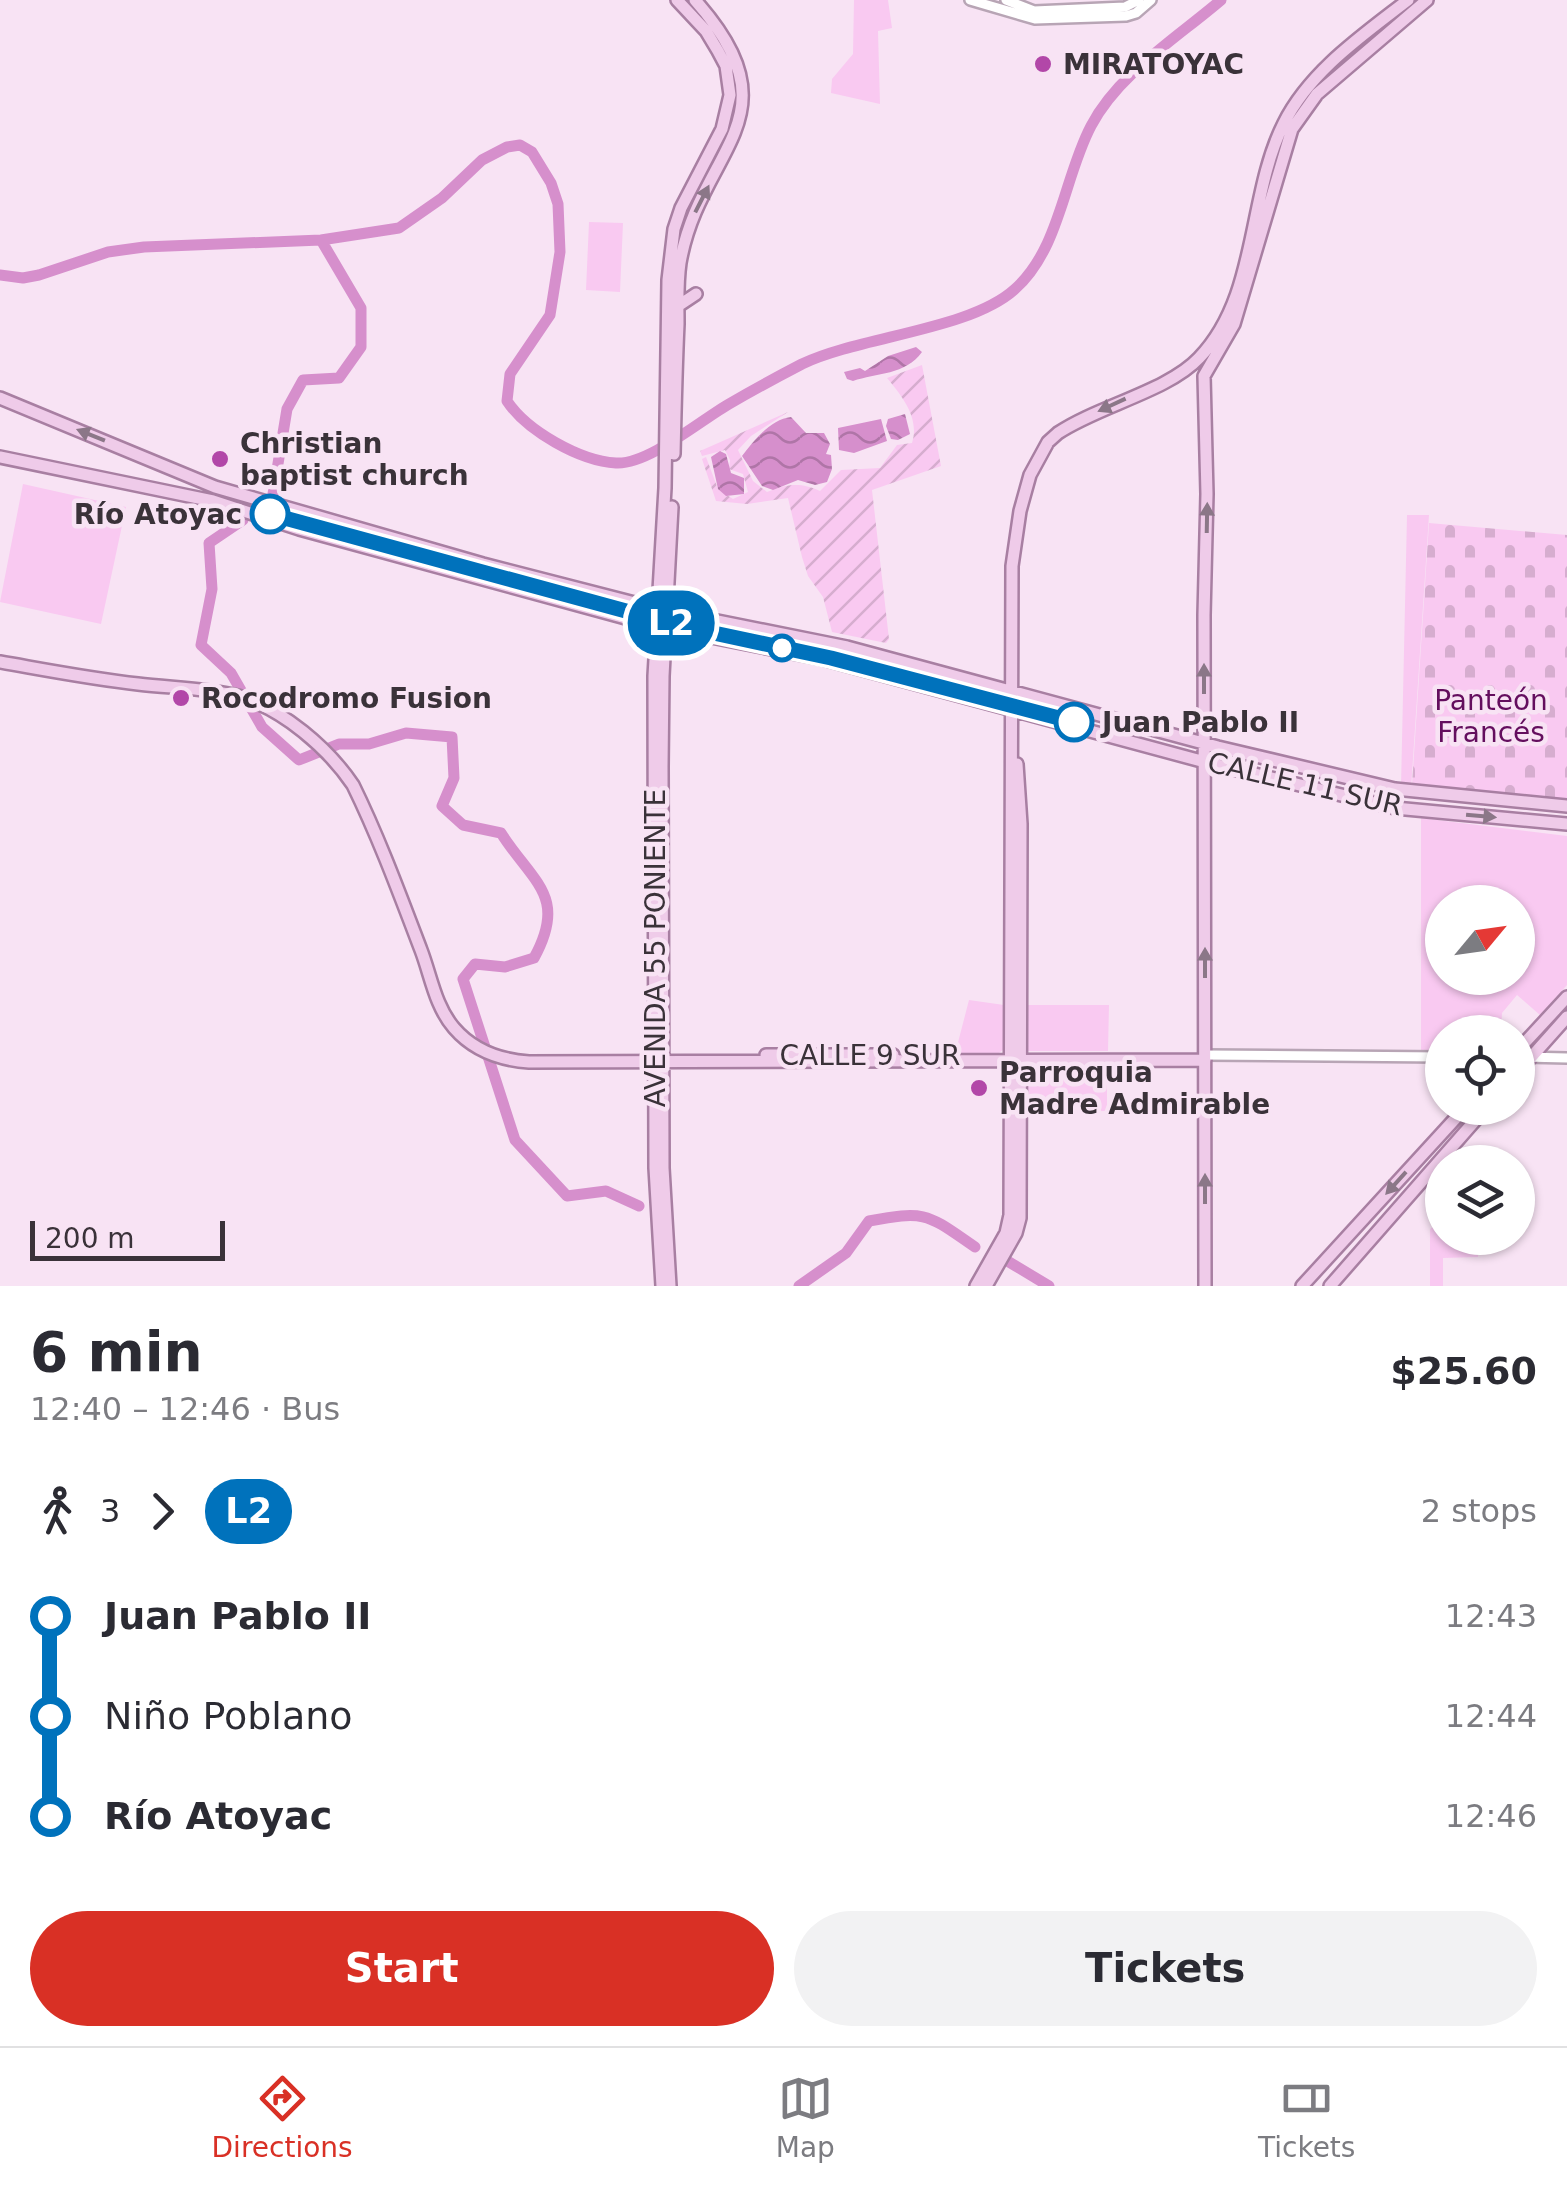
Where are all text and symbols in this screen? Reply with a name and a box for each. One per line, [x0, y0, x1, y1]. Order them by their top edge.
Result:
place label: MIRATOYAC [1063, 48, 1244, 81]
marker: MIRATOYAC [1032, 53, 1054, 75]
one-way arrow [693, 184, 710, 213]
one-way arrow [1097, 397, 1126, 414]
one-way arrow [76, 427, 106, 443]
place label: Christian baptist church [240, 427, 469, 492]
marker: Christian baptist church [209, 448, 231, 470]
marker: Río Atoyac [251, 495, 289, 533]
place label: Río Atoyac [74, 498, 242, 531]
one-way arrow [1199, 501, 1215, 533]
line badge: L2 [626, 590, 716, 656]
text: L2 [648, 603, 694, 643]
unlabelled marker [769, 635, 795, 661]
one-way arrow [1196, 663, 1212, 695]
place label: Rocodromo Fusion [201, 682, 492, 715]
park label: Panteón Francés [1434, 684, 1548, 749]
marker: Rocodromo Fusion [170, 687, 192, 709]
marker: Juan Pablo II [1055, 703, 1093, 741]
place label: Juan Pablo II [1100, 706, 1299, 739]
street label: CALLE 11 SUR [1204, 746, 1406, 822]
street label: AVENIDA 55 PONIENTE [639, 789, 672, 1107]
one-way arrow [1466, 808, 1497, 824]
north arrow [1425, 885, 1535, 995]
map controls [1425, 885, 1535, 1255]
one-way arrow [1197, 946, 1213, 978]
button: locate [1425, 1015, 1535, 1125]
street label: CALLE 9 SUR [780, 1039, 960, 1072]
place label: Parroquia Madre Admirable [999, 1056, 1270, 1121]
marker: Parroquia Madre Admirable [968, 1077, 990, 1099]
button: layers [1425, 1145, 1535, 1255]
one-way arrow [1385, 1170, 1407, 1195]
one-way arrow [1197, 1172, 1213, 1204]
scale bar [30, 1216, 225, 1260]
text: 200 m [45, 1222, 135, 1255]
text: 6 min [30, 1320, 203, 1384]
text: $25.60 [1390, 1349, 1537, 1393]
text: 12:40 – 12:46 · Bus [30, 1390, 340, 1428]
icon: walk [30, 1484, 85, 1539]
icon: forward [135, 1484, 190, 1539]
text: L2 [225, 1491, 272, 1531]
text: 3 [100, 1492, 120, 1530]
text: 2 stops [1421, 1492, 1537, 1530]
text: Juan Pablo II [104, 1594, 371, 1638]
text: 12:43 [1445, 1597, 1537, 1635]
text: Niño Poblano [104, 1694, 353, 1738]
text: 12:44 [1445, 1697, 1537, 1735]
text: Río Atoyac [104, 1794, 332, 1838]
text: 12:46 [1445, 1797, 1537, 1835]
button: Start [30, 1911, 774, 2026]
button: Tickets [794, 1911, 1537, 2026]
tab: Directions [212, 2071, 353, 2164]
tab: Map [776, 2071, 835, 2164]
tab: Tickets [1258, 2071, 1355, 2164]

